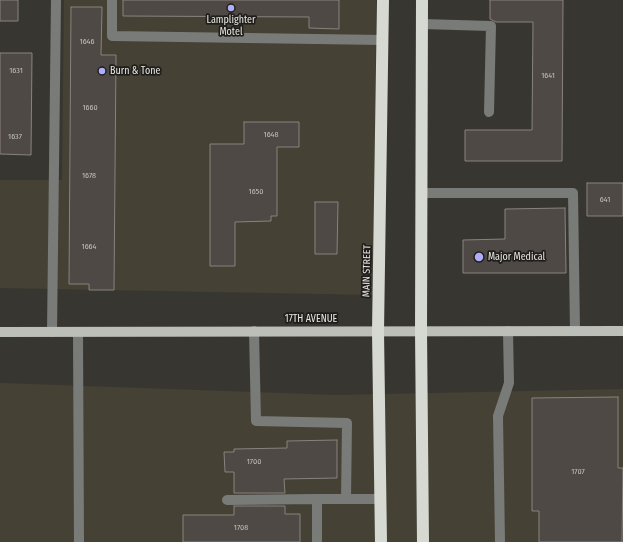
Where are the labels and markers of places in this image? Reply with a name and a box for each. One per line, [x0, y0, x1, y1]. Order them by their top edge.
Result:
marker: Lamplighter Motel [226, 3, 236, 13]
place label: Lamplighter Motel [207, 14, 255, 38]
place label: Burn & Tone [110, 65, 160, 77]
marker: Burn & Tone [97, 66, 107, 76]
marker: Major Medical [473, 251, 485, 263]
place label: Major Medical [488, 251, 545, 263]

